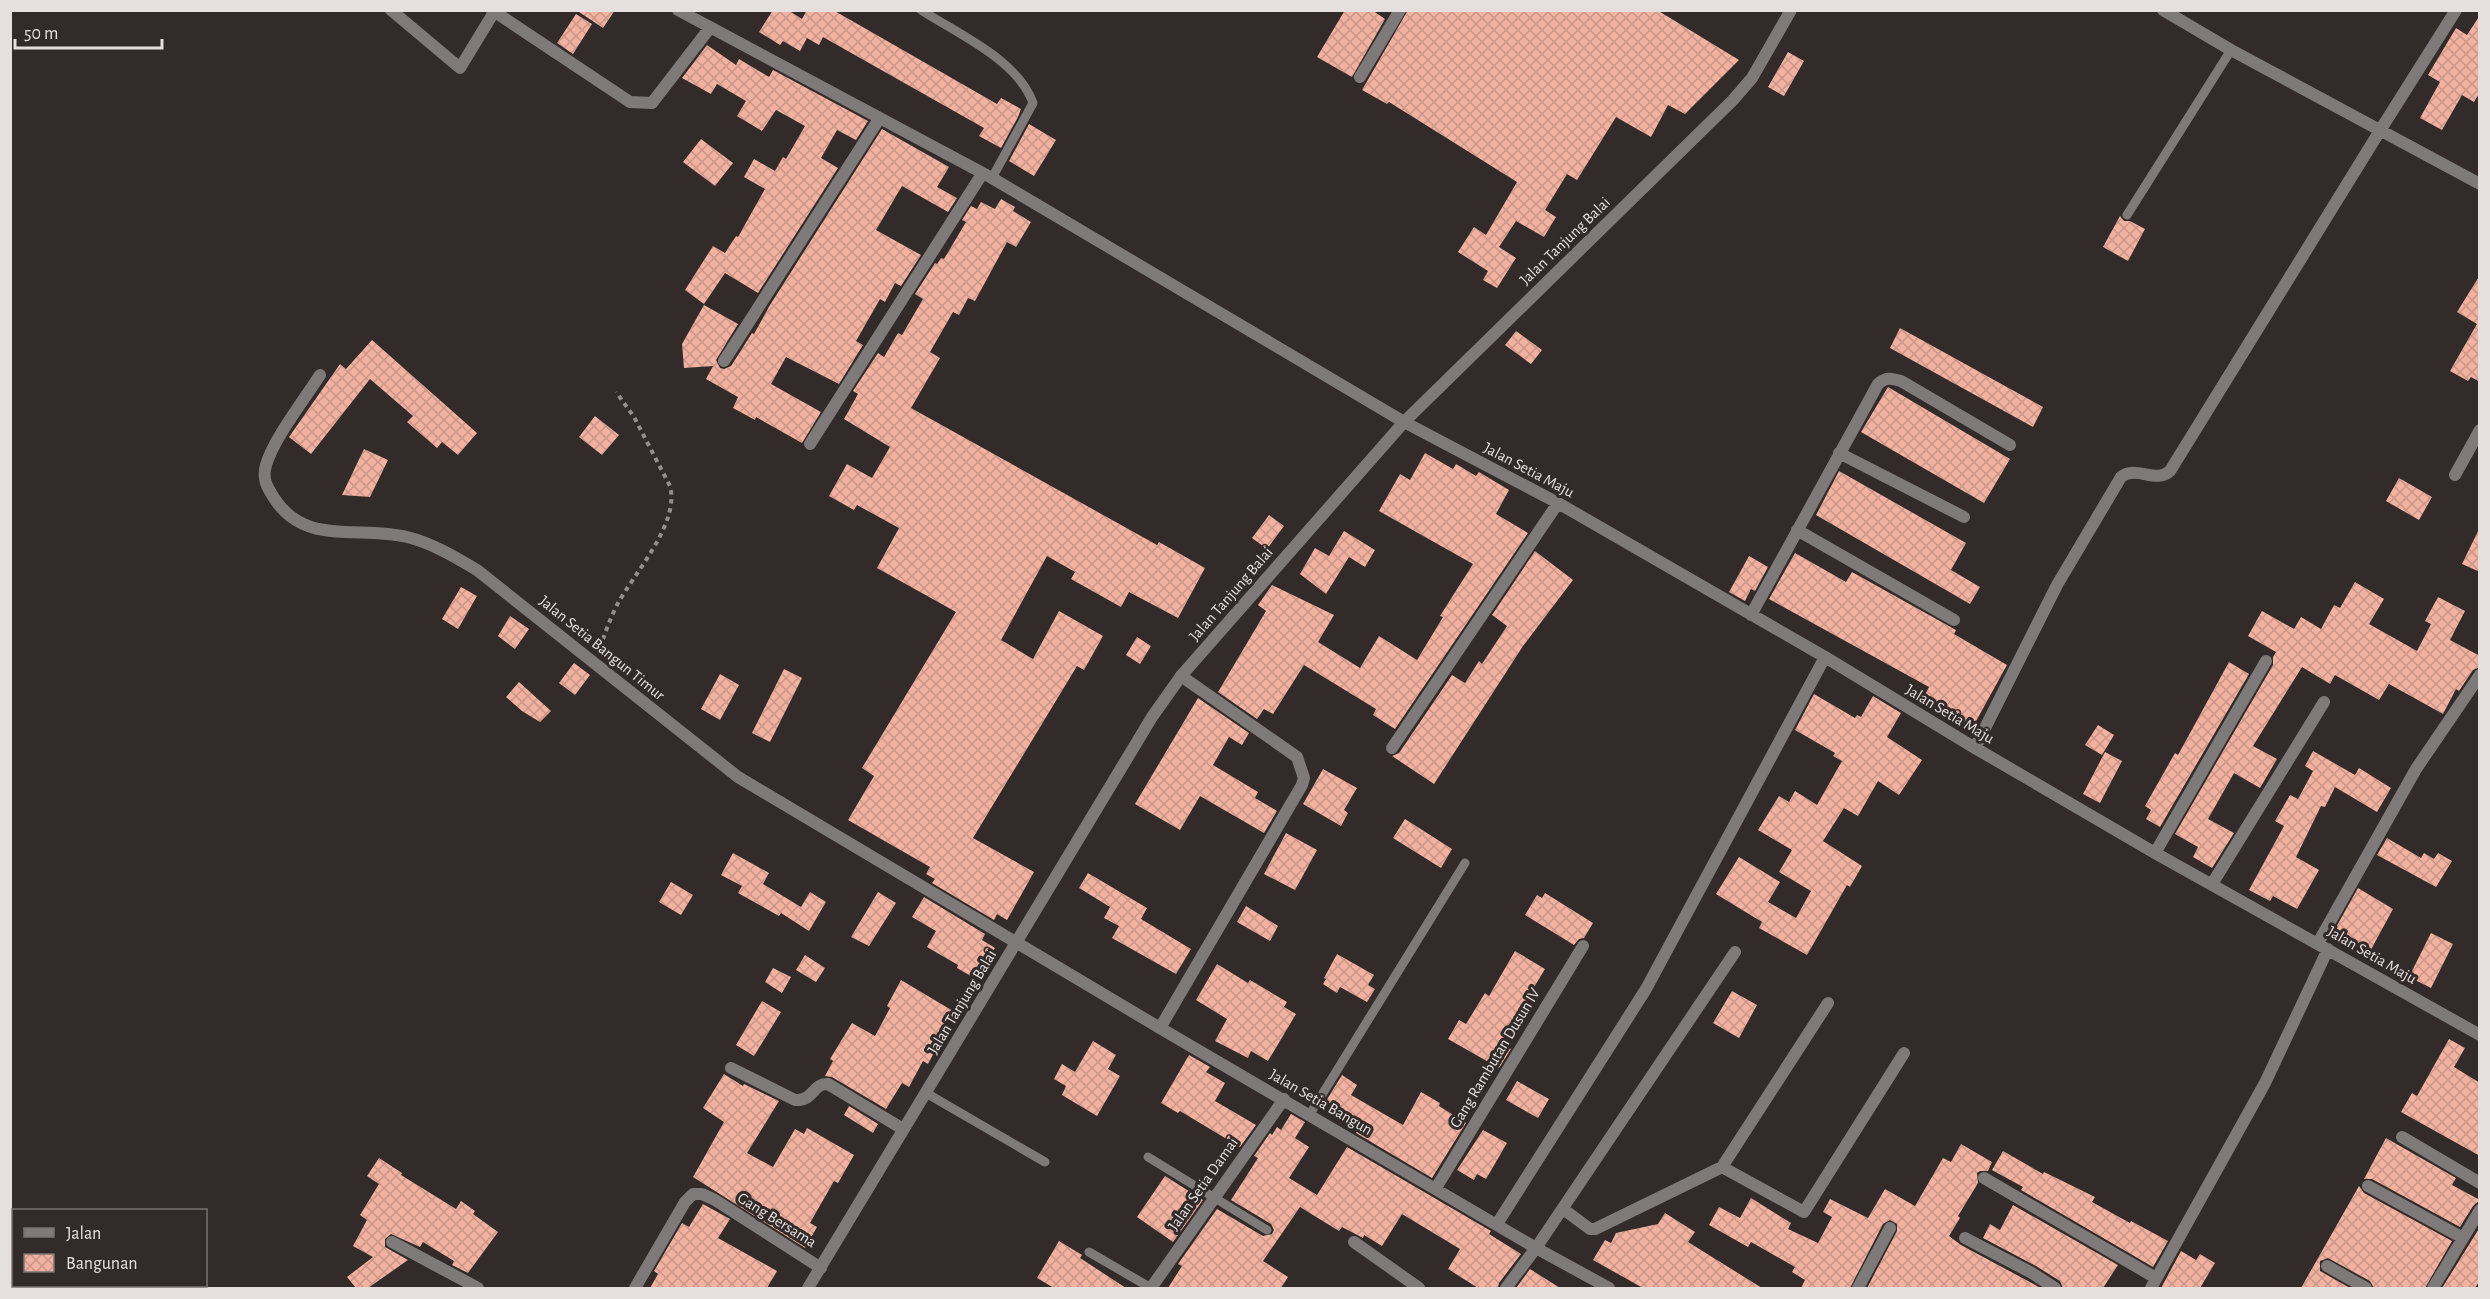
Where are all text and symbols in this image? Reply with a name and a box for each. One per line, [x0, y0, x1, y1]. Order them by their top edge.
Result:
scale bar [15, 12, 162, 50]
text: 50 m [24, 25, 58, 43]
street label: Jalan Tanjung Balai [1517, 194, 1614, 289]
street label: Jalan Setia Maju [1481, 439, 1577, 501]
street label: Jalan Tanjung Balai [1186, 544, 1277, 645]
street label: Jalan Setia Bangun Timur [536, 593, 668, 704]
street label: Jalan Setia Maju [1903, 681, 1997, 747]
street label: Jalan Setia Maju [2324, 923, 2419, 988]
street label: Jalan Tanjung Balai [925, 947, 1000, 1057]
street label: Gang Rambutan Dusun IV [1447, 985, 1543, 1131]
street label: Jalan Setia Bangun [1267, 1066, 1375, 1138]
street label: Jalan Setia Damai [1165, 1135, 1241, 1233]
street label: Gang Bersama [735, 1189, 819, 1251]
legend [12, 1209, 207, 1287]
text: Jalan [66, 1225, 101, 1243]
text: Bangunan [66, 1255, 138, 1273]

